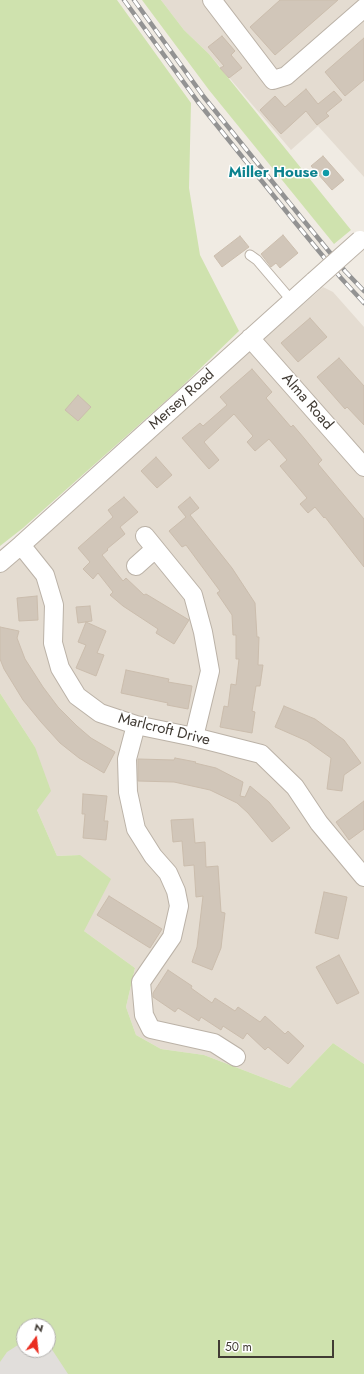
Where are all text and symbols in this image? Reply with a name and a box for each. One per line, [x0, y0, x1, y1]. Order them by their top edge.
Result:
place label: Miller House [228, 164, 318, 182]
marker: Miller House [321, 168, 331, 178]
street label: Mersey Road [146, 366, 218, 434]
street label: Alma Road [278, 370, 336, 434]
street label: Marlcroft Drive [116, 710, 212, 750]
north arrow [16, 1318, 56, 1358]
text: N [33, 1319, 45, 1336]
scale bar [220, 1332, 336, 1358]
text: 50 m [225, 1338, 252, 1356]

